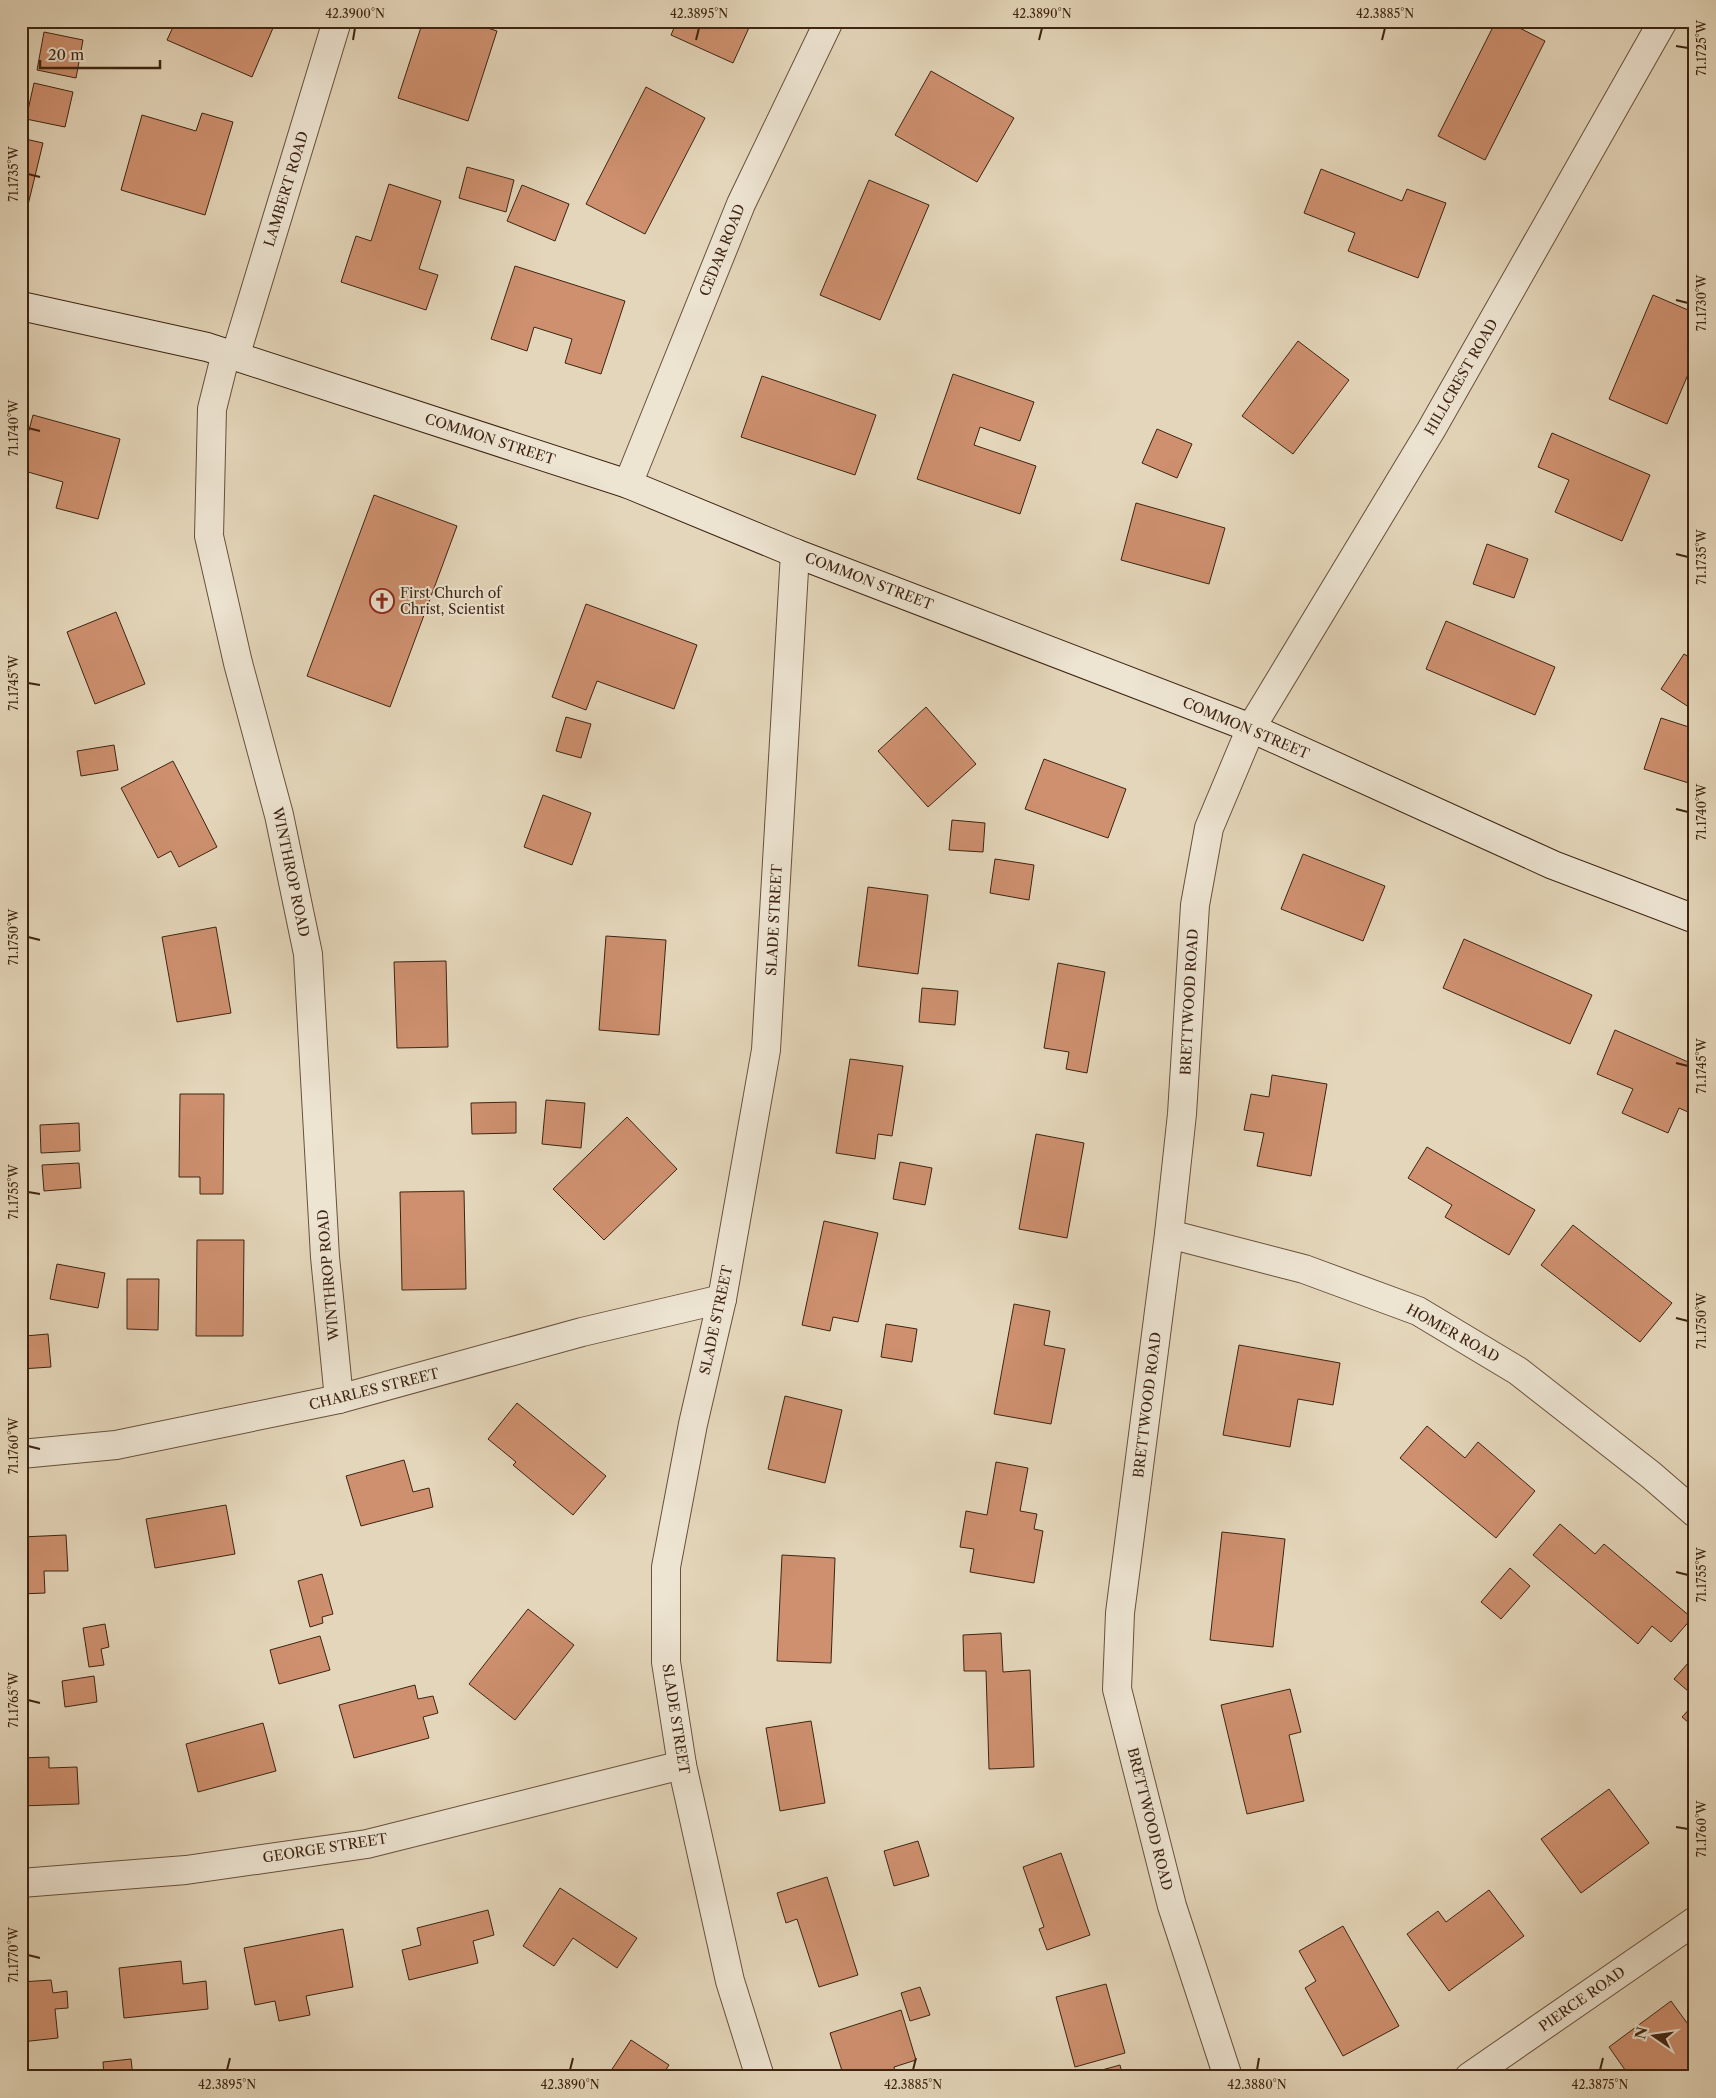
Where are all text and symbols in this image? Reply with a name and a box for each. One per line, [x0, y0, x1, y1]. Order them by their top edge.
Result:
text: 42.3900°N [325, 6, 385, 21]
text: 42.3895°N [670, 6, 728, 21]
text: 42.3890°N [1012, 6, 1072, 21]
text: 42.3885°N [1356, 6, 1414, 21]
text: 71.1725°W [1694, 19, 1709, 76]
scale bar [40, 38, 160, 70]
text: 20 m [48, 45, 84, 64]
street label: LAMBERT ROAD [260, 129, 312, 249]
text: 71.1735°W [6, 145, 21, 202]
street label: CEDAR ROAD [695, 201, 749, 299]
text: 71.1730°W [1694, 274, 1709, 331]
street label: HILLCREST ROAD [1420, 316, 1502, 438]
text: 71.1740°W [6, 399, 21, 456]
street label: COMMON STREET [423, 409, 558, 469]
text: 71.1735°W [1694, 528, 1709, 585]
street label: COMMON STREET [802, 548, 936, 614]
place label: First Church of Christ, Scientist [400, 584, 505, 618]
church icon: First Church of Christ, Scientist [369, 588, 395, 614]
text: 71.1745°W [6, 654, 21, 711]
street label: COMMON STREET [1180, 693, 1313, 763]
text: 71.1740°W [1694, 783, 1709, 840]
street label: WINTHROP ROAD [268, 805, 314, 938]
street label: SLADE STREET [762, 863, 786, 976]
text: 71.1750°W [6, 908, 21, 965]
street label: BRETTWOOD ROAD [1176, 928, 1202, 1076]
text: 71.1745°W [1694, 1037, 1709, 1094]
text: 71.1755°W [6, 1164, 21, 1220]
street label: WINTHROP ROAD [313, 1209, 343, 1342]
street label: SLADE STREET [696, 1263, 736, 1376]
text: 71.1750°W [1694, 1292, 1709, 1349]
street label: HOMER ROAD [1403, 1300, 1503, 1366]
street label: BRETTWOOD ROAD [1129, 1331, 1165, 1479]
street label: CHARLES STREET [307, 1364, 441, 1414]
text: 71.1760°W [6, 1417, 21, 1474]
text: 71.1755°W [1694, 1547, 1709, 1603]
street label: SLADE STREET [658, 1663, 694, 1776]
text: 71.1765°W [6, 1671, 21, 1728]
street label: BRETTWOOD ROAD [1124, 1746, 1176, 1892]
text: 71.1760°W [1694, 1800, 1709, 1857]
street label: GEORGE STREET [261, 1829, 389, 1867]
text: 71.1770°W [6, 1926, 21, 1983]
street label: PIERCE ROAD [1535, 1963, 1629, 2035]
north arrow [1628, 2010, 1678, 2060]
text: N [1631, 2025, 1651, 2041]
text: 42.3895°N [198, 2077, 256, 2092]
text: 42.3890°N [540, 2077, 600, 2092]
text: 42.3885°N [884, 2077, 942, 2092]
text: 42.3880°N [1227, 2077, 1287, 2092]
text: 42.3875°N [1571, 2077, 1629, 2092]

